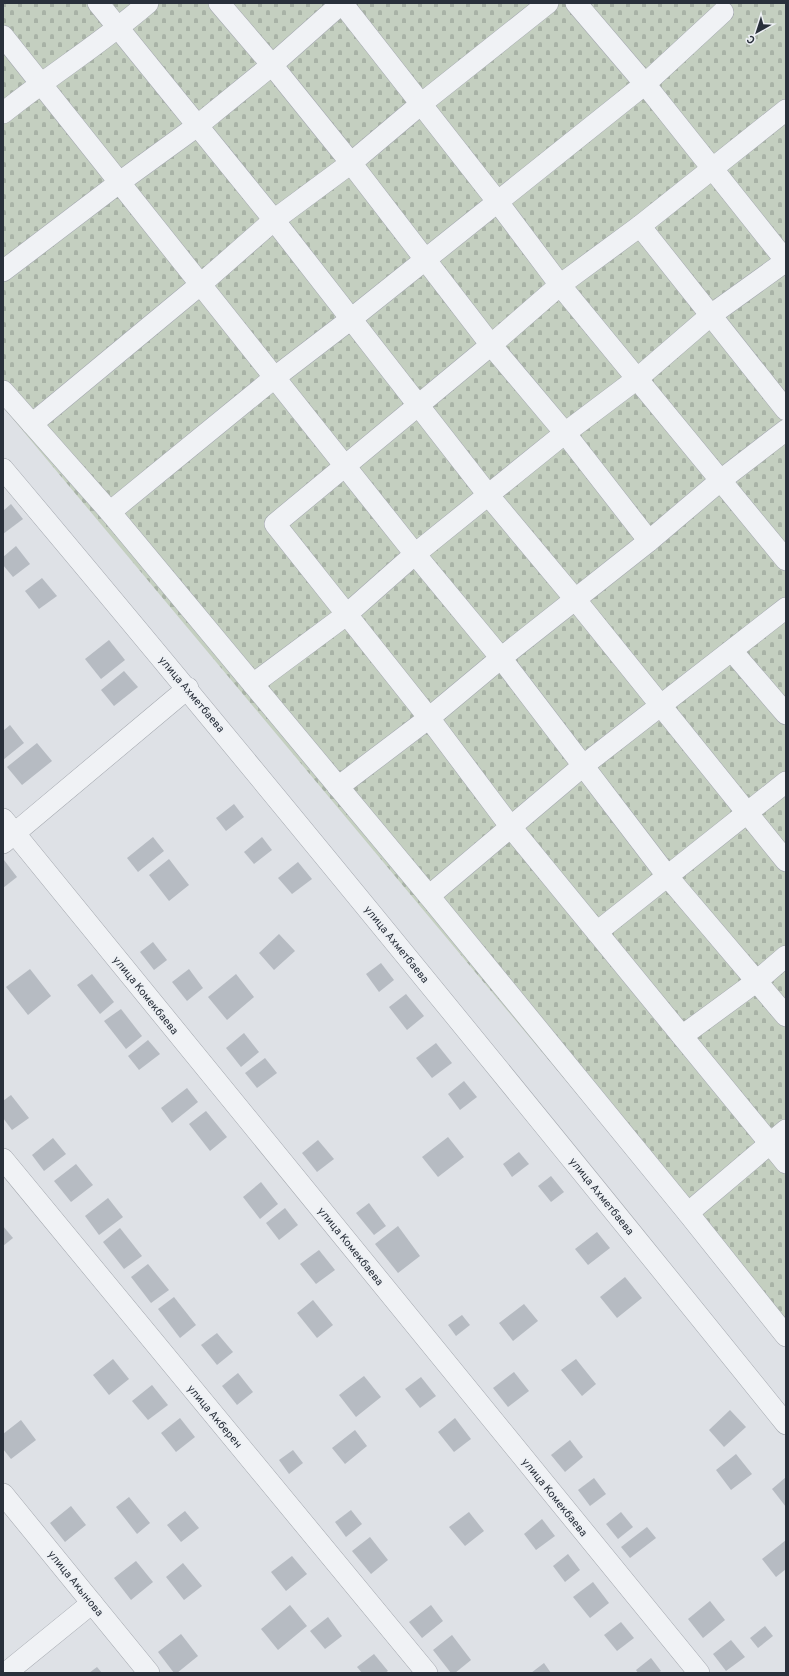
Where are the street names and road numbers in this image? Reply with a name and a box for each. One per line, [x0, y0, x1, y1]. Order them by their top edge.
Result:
street label: улица Ахметбаева [155, 654, 227, 736]
street label: улица Ахметбаева [361, 903, 432, 986]
street label: улица Комекбаева [109, 953, 181, 1038]
street label: улица Ахметбаева [566, 1155, 637, 1238]
street label: улица Комекбаева [314, 1204, 386, 1289]
street label: улица Акберен [184, 1382, 245, 1451]
street label: улица Комекбаева [518, 1455, 590, 1540]
street label: улица Акынова [44, 1548, 106, 1620]

